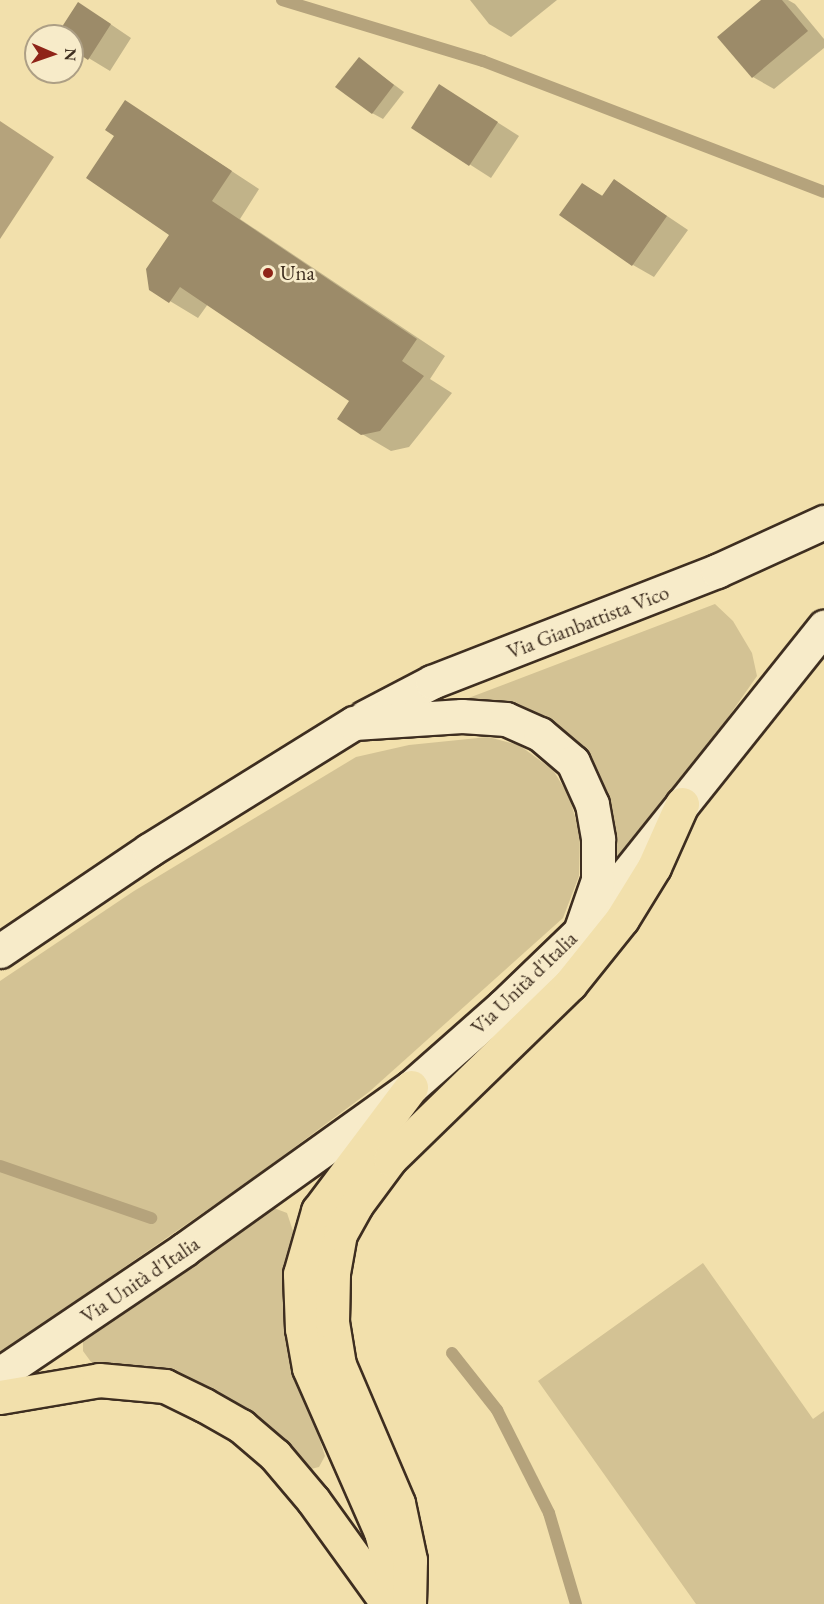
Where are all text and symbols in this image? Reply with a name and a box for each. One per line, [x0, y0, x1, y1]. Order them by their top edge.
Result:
north arrow [24, 24, 84, 84]
text: N [60, 48, 81, 61]
place label: Una [280, 260, 315, 286]
marker: Una [261, 266, 275, 280]
street label: Via Gianbattista Vico [503, 579, 673, 665]
street label: Via Unità d'Italia [466, 926, 582, 1040]
street label: Via Unità d'Italia [76, 1231, 204, 1329]

